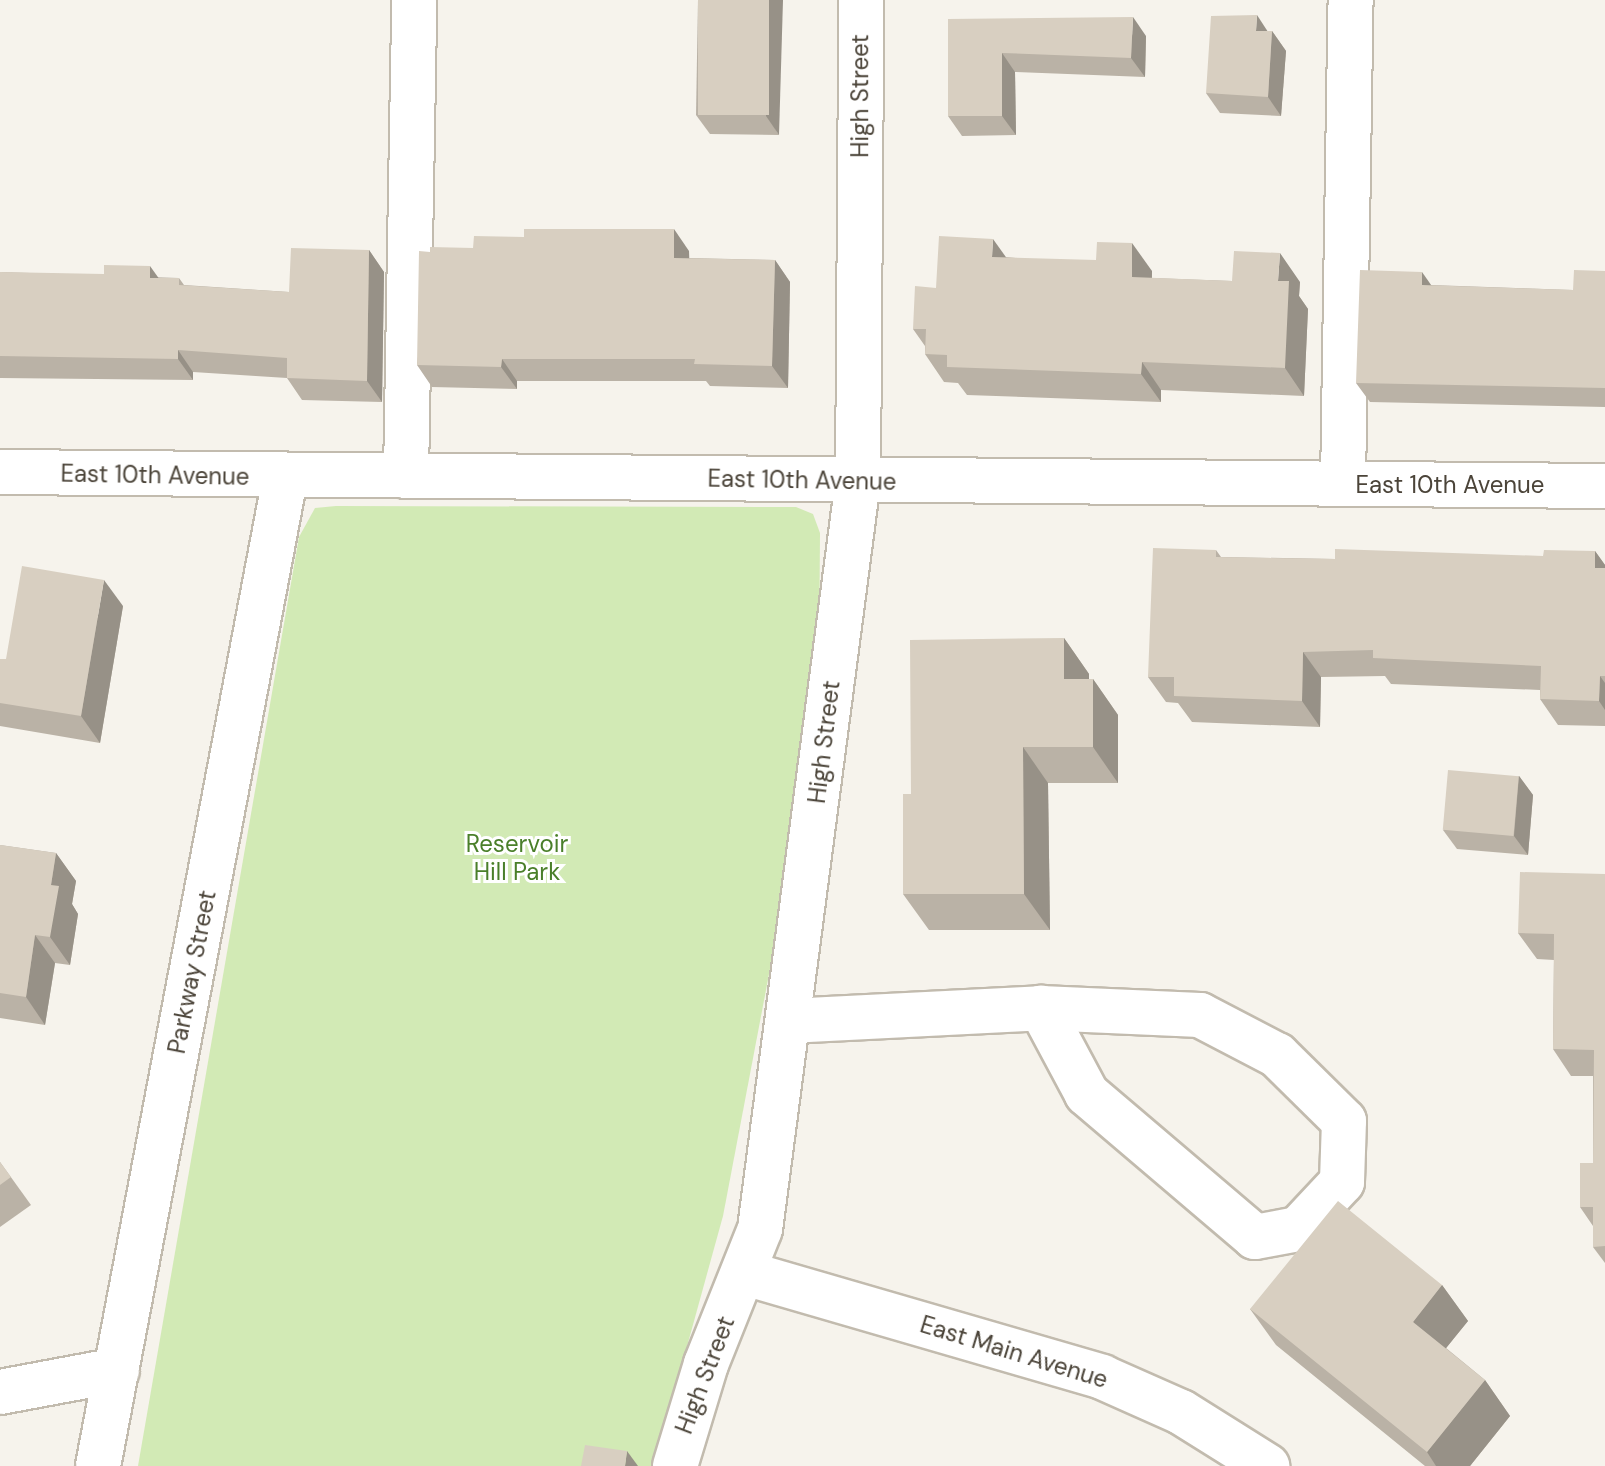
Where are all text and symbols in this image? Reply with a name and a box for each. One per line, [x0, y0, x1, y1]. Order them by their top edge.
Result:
street label: High Street [846, 34, 874, 158]
street label: East 10th Avenue [60, 459, 250, 491]
street label: East 10th Avenue [707, 464, 897, 496]
street label: East 10th Avenue [1356, 471, 1544, 499]
street label: High Street [802, 679, 846, 805]
park label: Reservoir Hill Park [466, 830, 568, 886]
street label: Parkway Street [162, 888, 222, 1056]
street label: East Main Avenue [917, 1310, 1111, 1394]
street label: High Street [669, 1312, 741, 1438]

